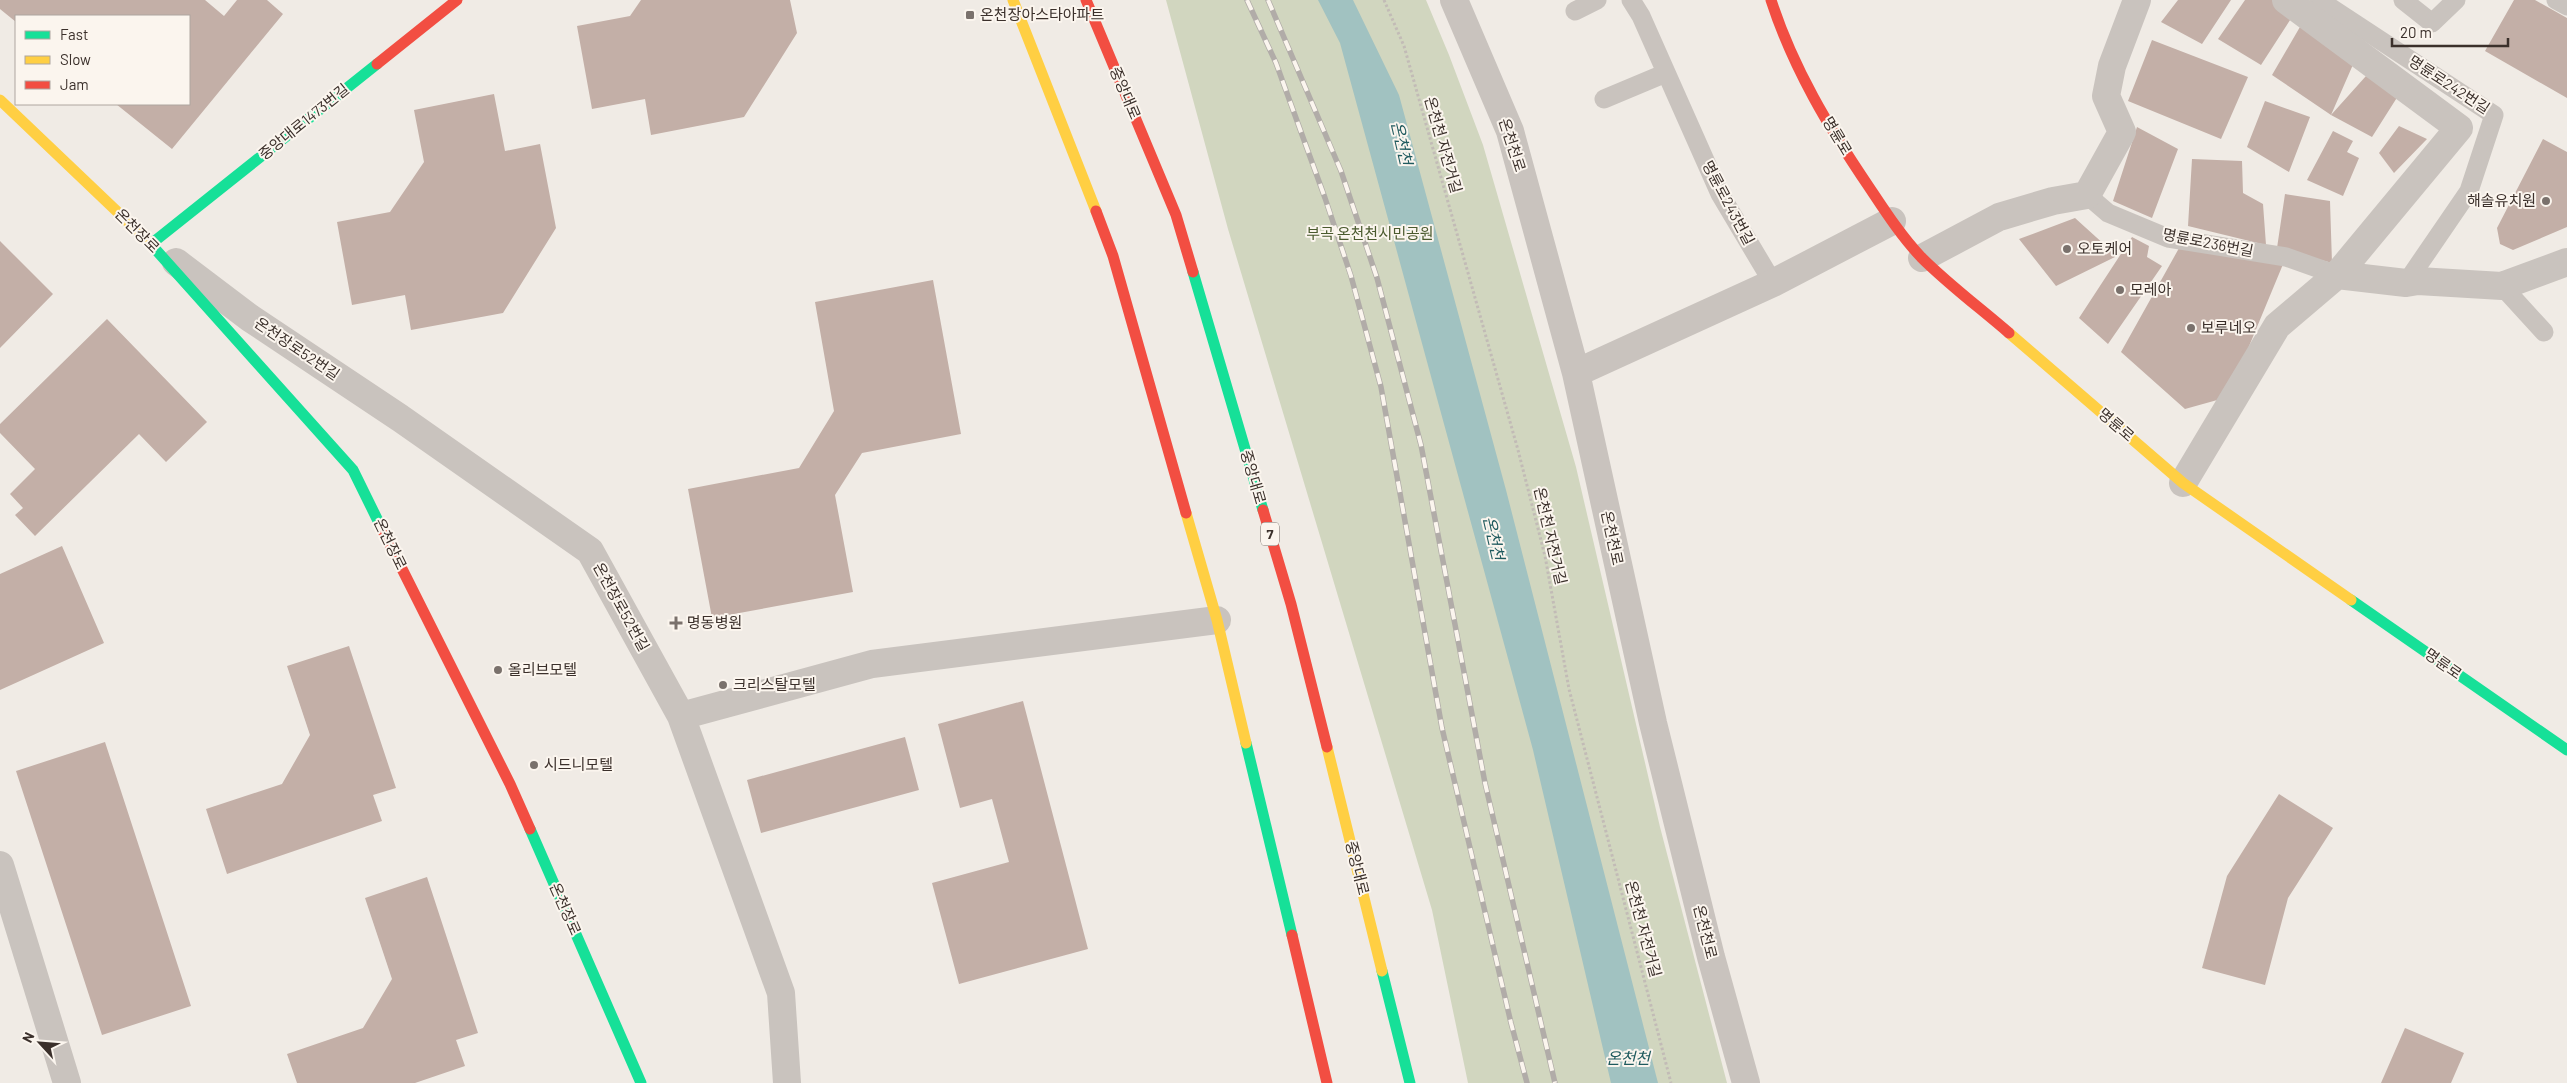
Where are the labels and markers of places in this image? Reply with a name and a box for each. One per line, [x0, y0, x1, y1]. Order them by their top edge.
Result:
place label: 온천장아스타아파트 [980, 5, 1104, 23]
marker: 온천장아스타아파트 [964, 9, 976, 21]
place label: 해솔유치원 [2467, 191, 2536, 209]
marker: 해솔유치원 [2540, 195, 2552, 207]
place label: 오토케어 [2077, 239, 2132, 257]
marker: 오토케어 [2061, 243, 2073, 255]
place label: 모레아 [2130, 280, 2172, 298]
marker: 모레아 [2114, 284, 2126, 296]
place label: 보루네오 [2201, 318, 2256, 336]
marker: 보루네오 [2185, 322, 2197, 334]
place label: 명동병원 [687, 613, 742, 631]
marker: 명동병원 [669, 616, 683, 630]
place label: 올리브모텔 [508, 660, 577, 678]
marker: 올리브모텔 [492, 664, 504, 676]
place label: 크리스탈모텔 [733, 675, 816, 693]
marker: 크리스탈모텔 [717, 679, 729, 691]
place label: 시드니모텔 [544, 755, 613, 773]
marker: 시드니모텔 [528, 759, 540, 771]

